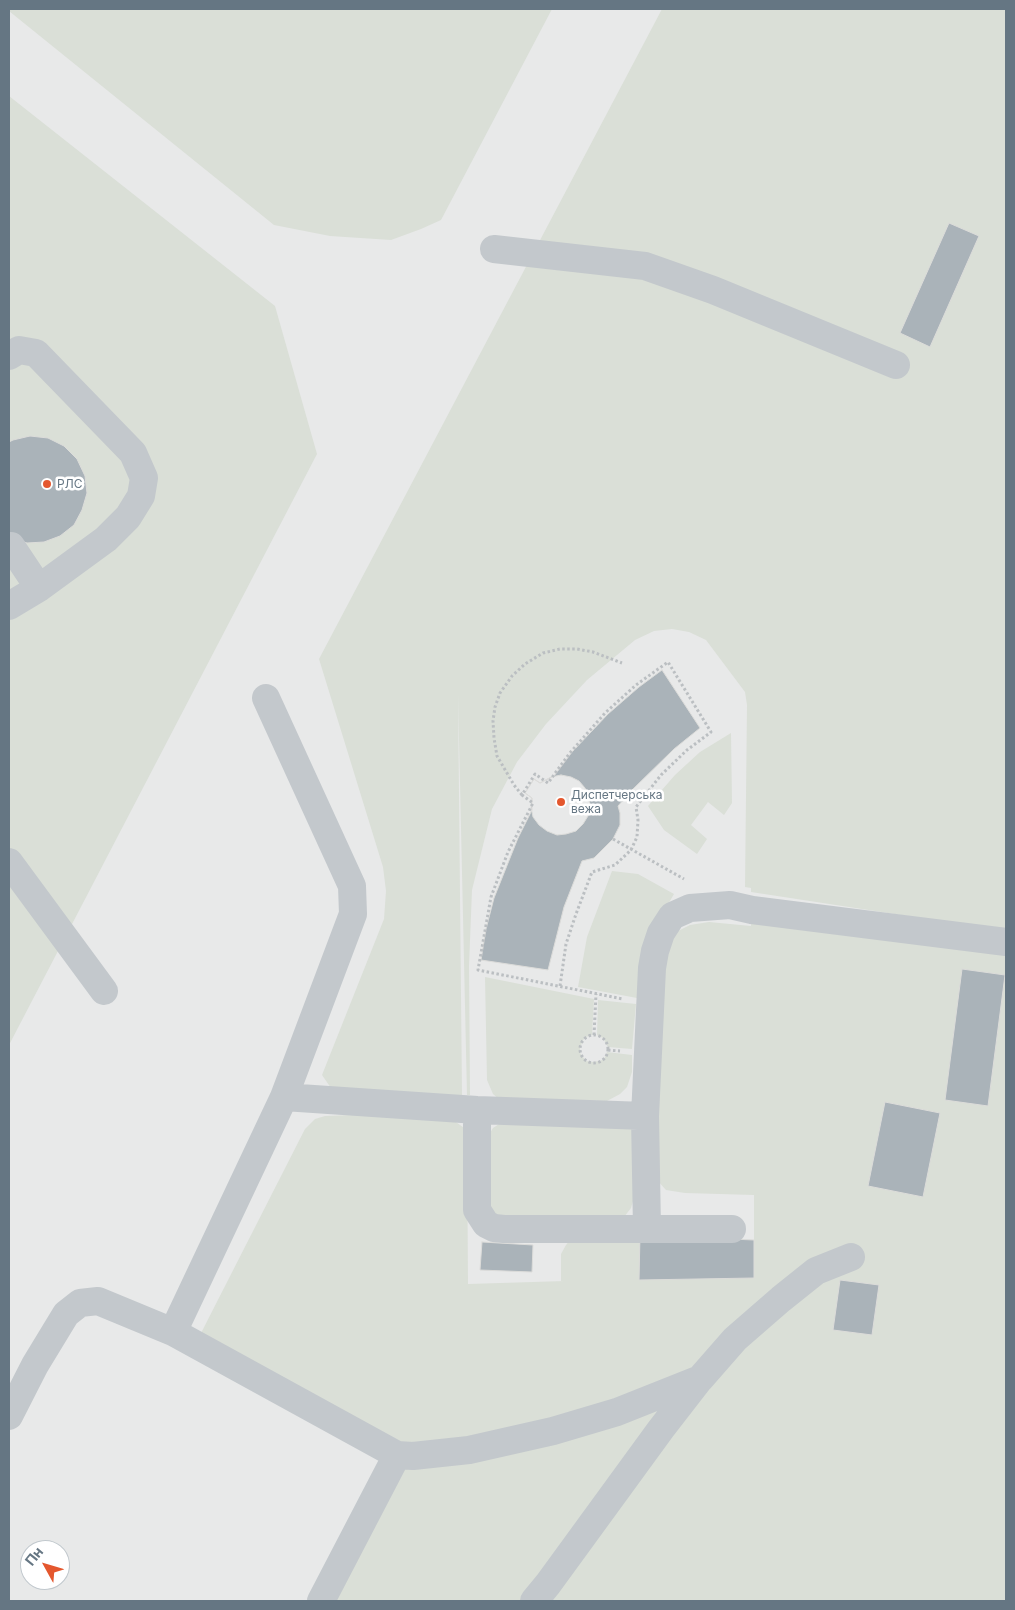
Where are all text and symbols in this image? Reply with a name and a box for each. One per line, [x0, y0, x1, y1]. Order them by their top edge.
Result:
place label: РЛС [57, 477, 82, 491]
marker: РЛС [41, 478, 53, 490]
place label: Диспетчерська вежа [571, 788, 662, 816]
marker: Диспетчерська вежа [555, 796, 567, 808]
north arrow [20, 1540, 70, 1590]
text: Пн [21, 1543, 46, 1569]

